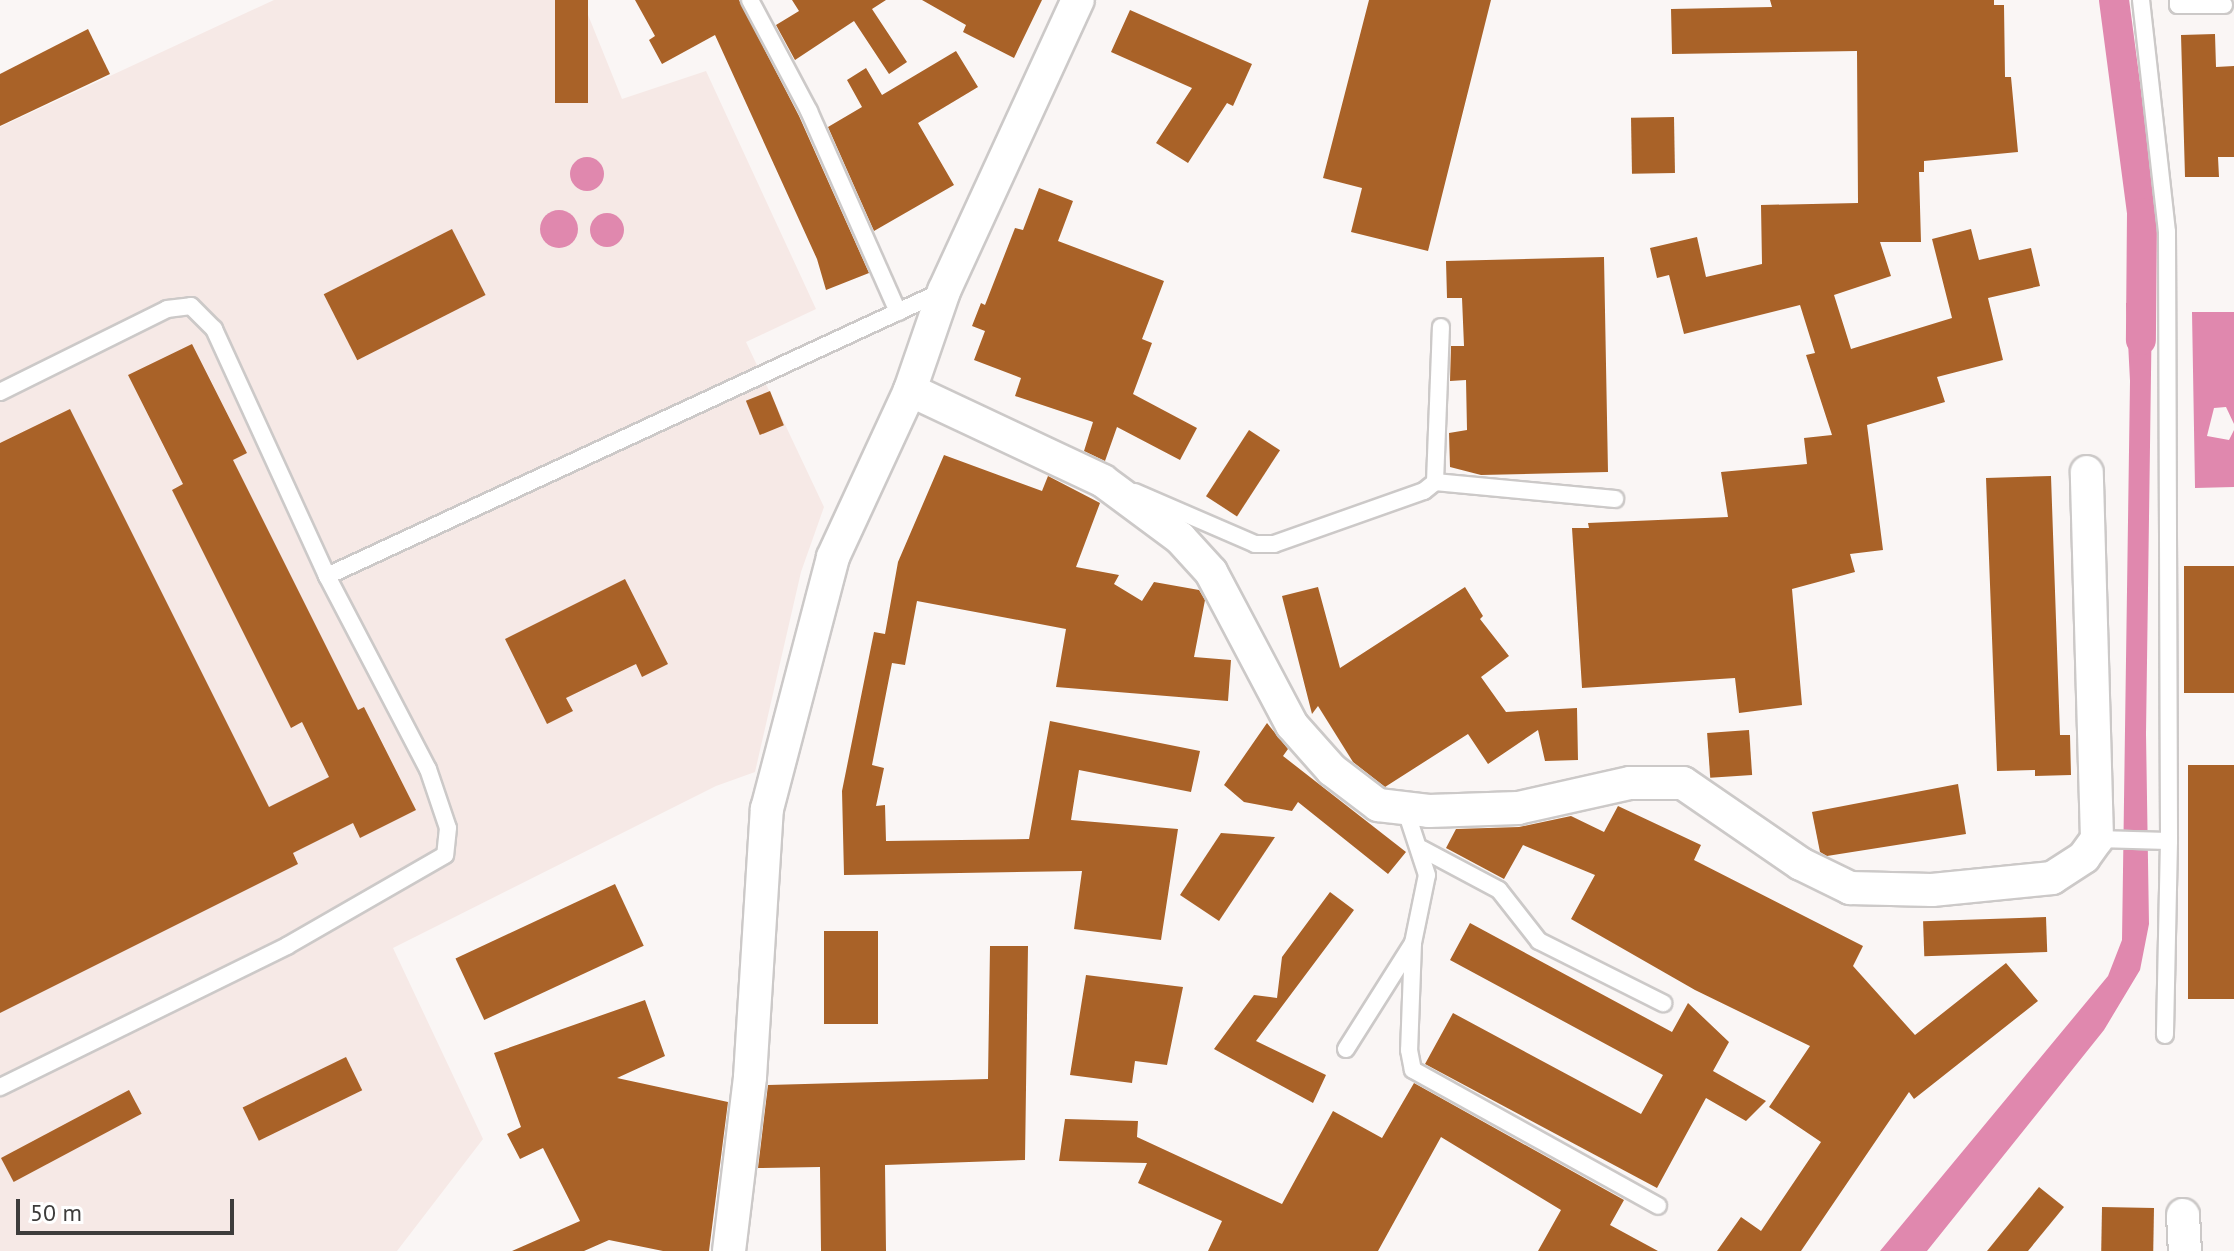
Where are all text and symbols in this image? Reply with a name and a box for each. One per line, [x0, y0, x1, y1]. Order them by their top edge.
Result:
scale bar [20, 1183, 238, 1233]
text: 50 m [30, 1197, 82, 1228]

